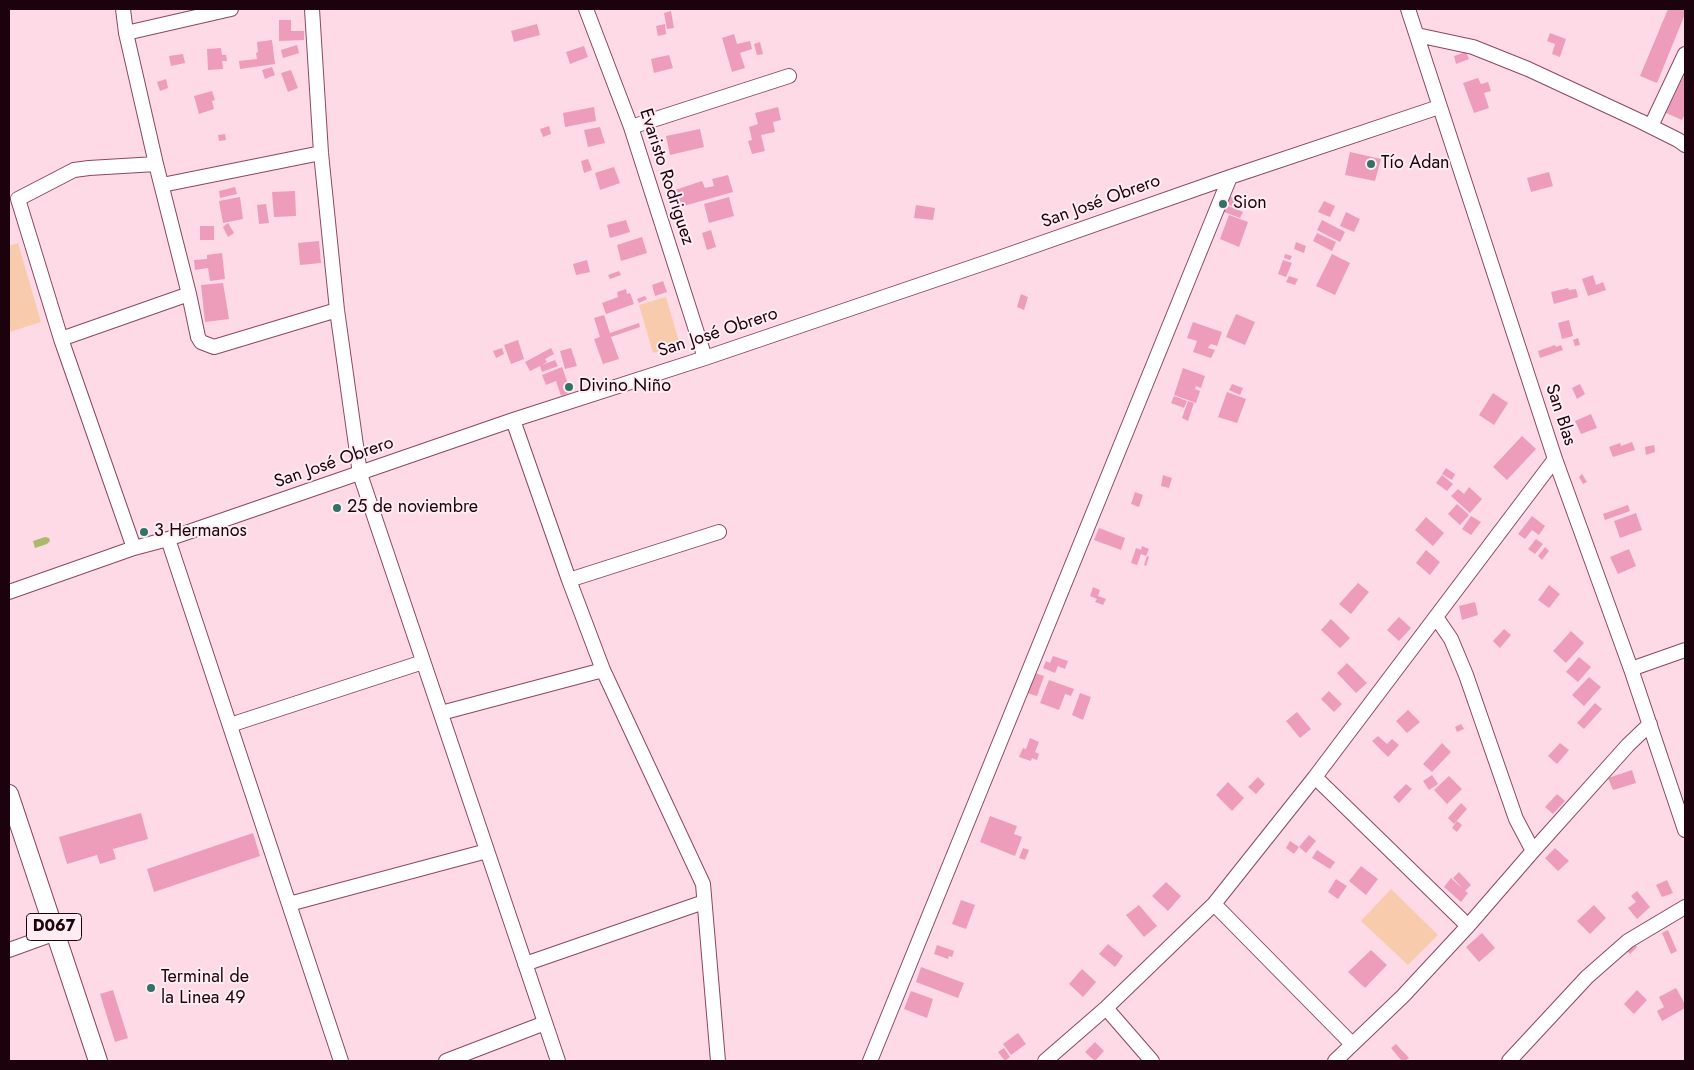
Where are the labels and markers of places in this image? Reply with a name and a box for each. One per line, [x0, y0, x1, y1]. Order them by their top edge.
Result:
place label: Tío Adan [1381, 153, 1450, 175]
marker: Tío Adan [1365, 158, 1377, 170]
place label: Sion [1233, 193, 1267, 215]
marker: Sion [1217, 198, 1229, 210]
place label: Divino Niño [579, 376, 671, 398]
marker: Divino Niño [563, 381, 575, 393]
place label: 25 de noviembre [347, 497, 478, 519]
marker: 25 de noviembre [331, 502, 343, 514]
place label: 3 Hermanos [154, 521, 247, 543]
marker: 3 Hermanos [138, 526, 150, 538]
place label: Terminal de la Linea 49 [161, 967, 249, 1010]
marker: Terminal de la Linea 49 [145, 982, 157, 994]

